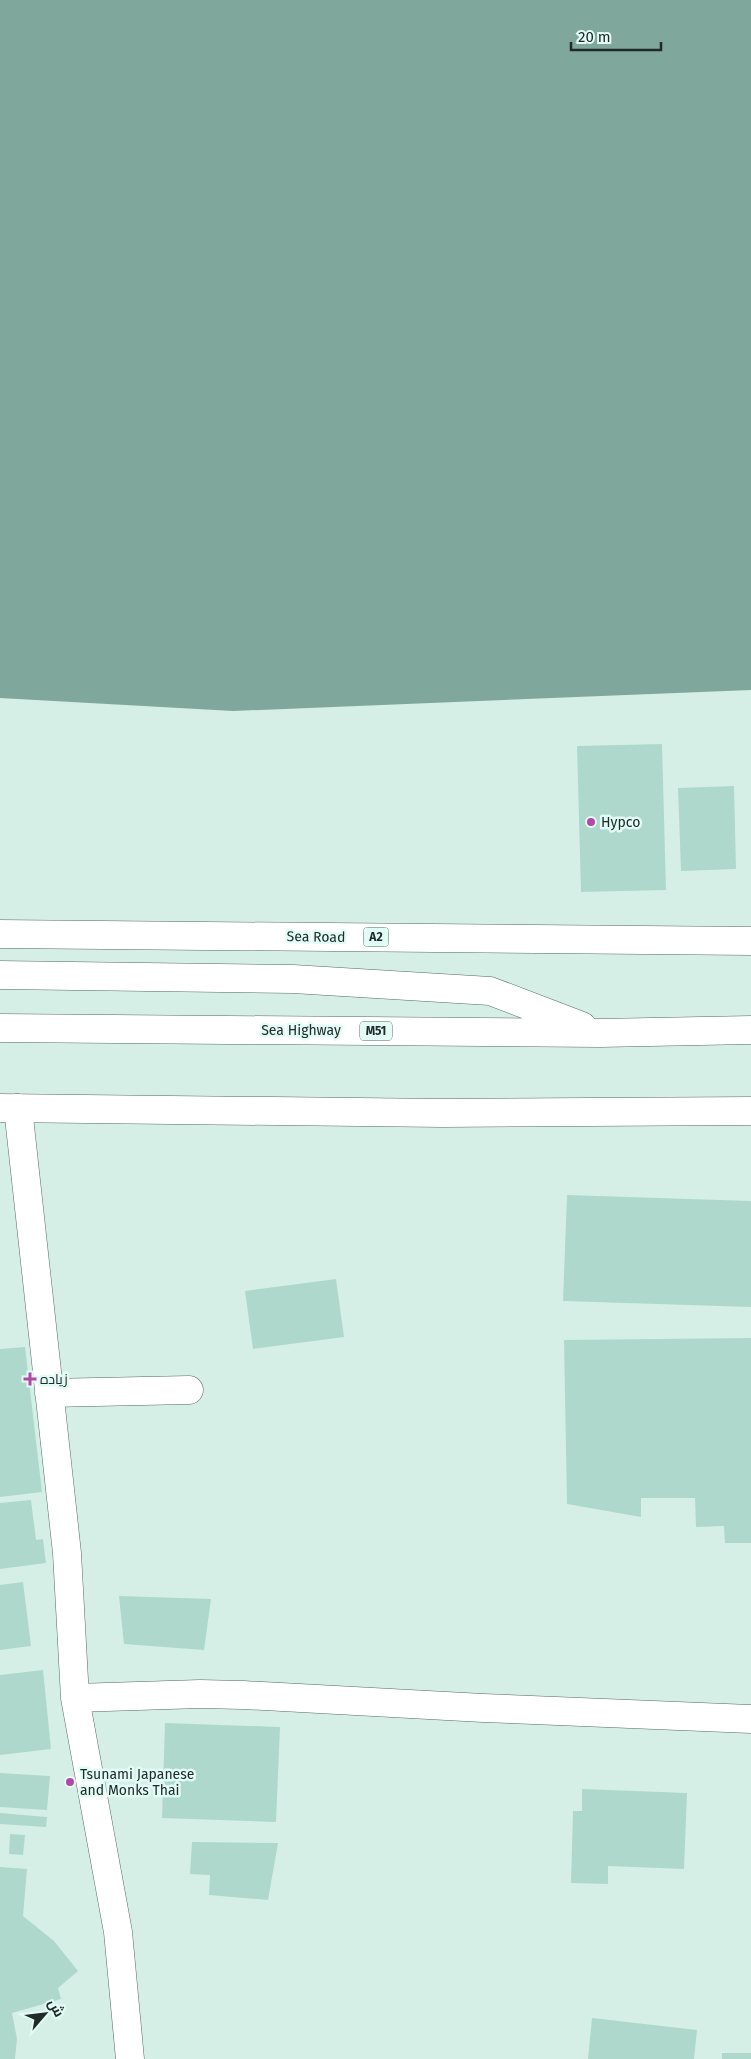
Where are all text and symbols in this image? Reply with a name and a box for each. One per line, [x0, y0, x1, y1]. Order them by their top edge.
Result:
scale bar [571, 20, 661, 52]
text: 20 m [578, 28, 611, 46]
place label: Hypco [601, 814, 640, 831]
marker: Hypco [585, 816, 597, 828]
street label: Sea Road [286, 928, 346, 946]
road number: A2 [364, 928, 388, 946]
road number: M51 [360, 1021, 392, 1040]
street label: Sea Highway [261, 1022, 341, 1039]
place label: زياده [40, 1371, 68, 1388]
marker: زياده [24, 1373, 36, 1385]
place label: Tsunami Japanese and Monks Thai [80, 1766, 194, 1799]
marker: Tsunami Japanese and Monks Thai [64, 1776, 76, 1788]
north arrow [20, 1989, 70, 2039]
text: ش [44, 1996, 68, 2020]

